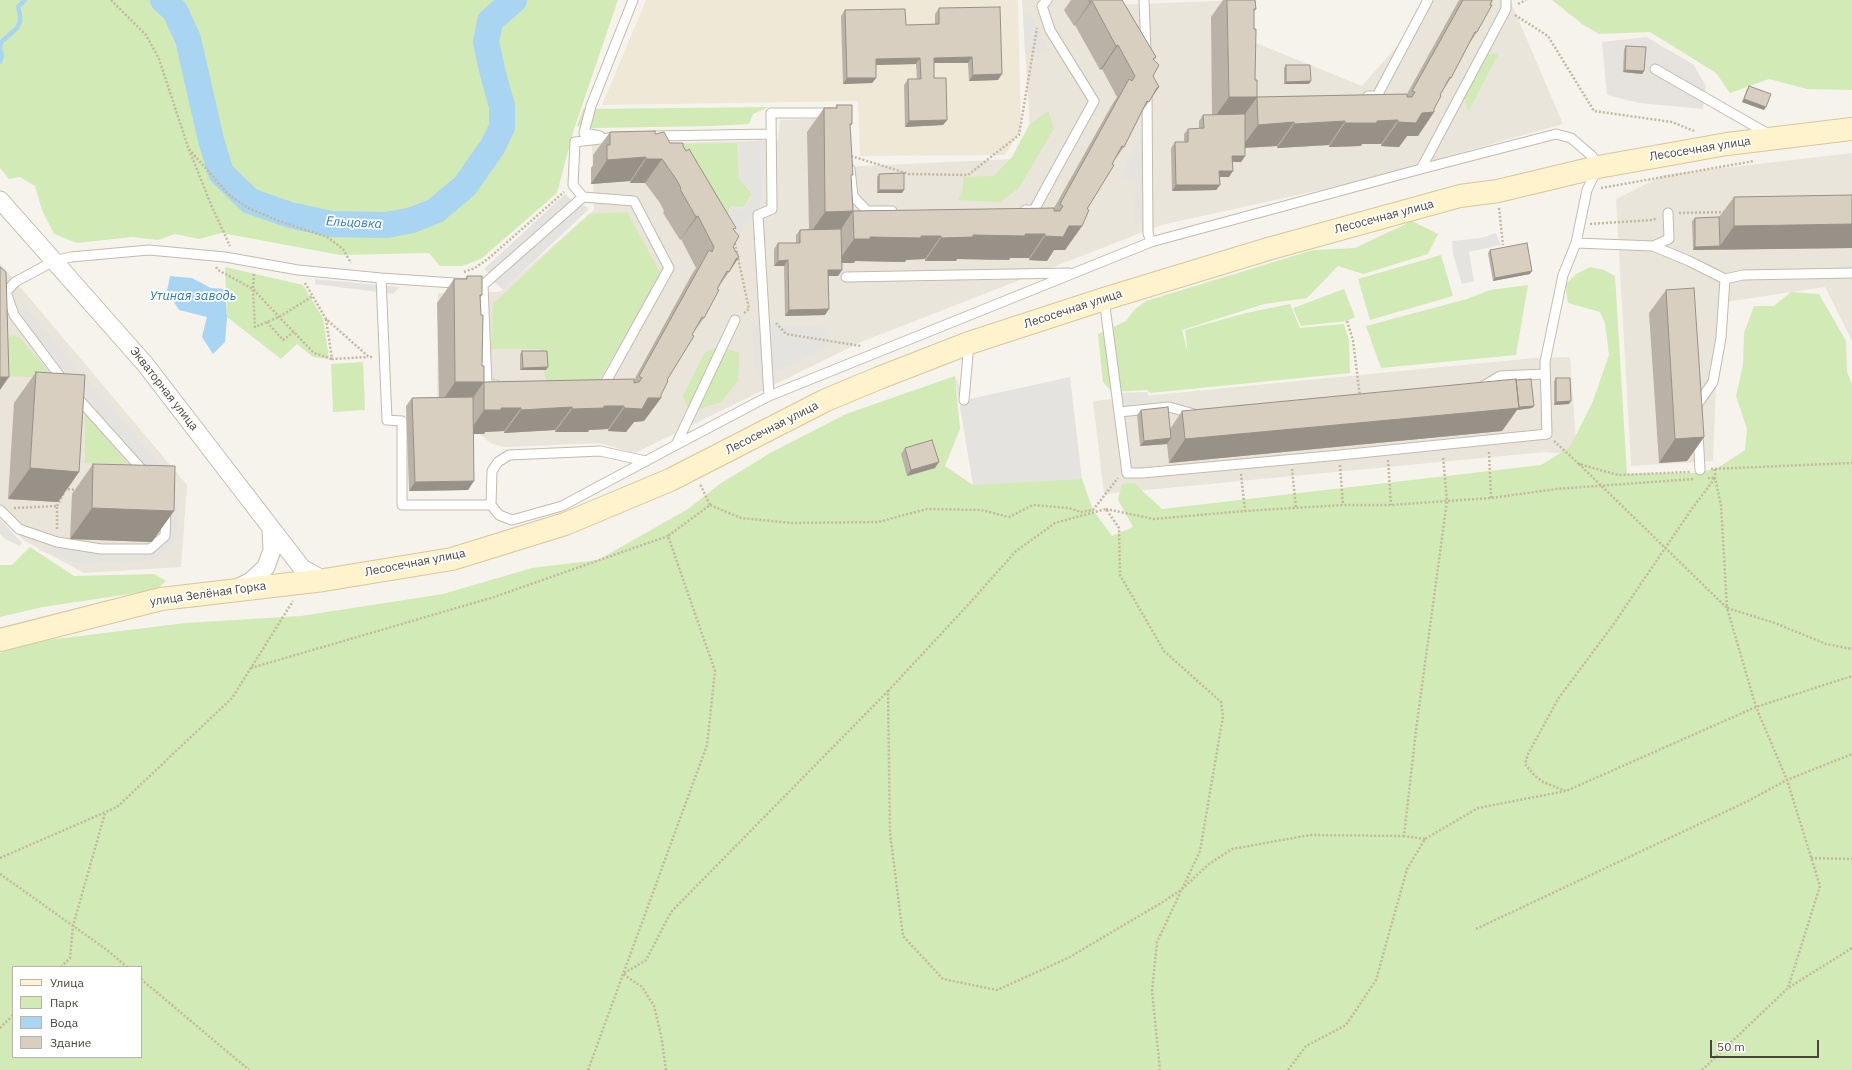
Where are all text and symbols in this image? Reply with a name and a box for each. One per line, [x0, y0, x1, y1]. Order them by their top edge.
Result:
street label: Лесосечная улица [1648, 134, 1752, 164]
street label: Лесосечная улица [1333, 197, 1435, 237]
water label: Ельцовка [325, 214, 383, 232]
street label: Лесосечная улица [1022, 286, 1124, 332]
water label: Утиная заводь [150, 288, 236, 304]
street label: Экваторная улица [127, 344, 201, 434]
street label: Лесосечная улица [723, 398, 821, 458]
street label: Лесосечная улица [363, 546, 467, 580]
street label: улица Зелёная Горка [149, 579, 267, 609]
legend [12, 966, 142, 1058]
text: Улица [50, 975, 84, 990]
text: Парк [50, 995, 78, 1010]
text: Вода [50, 1015, 78, 1030]
scale bar [1712, 1032, 1821, 1058]
text: Здание [50, 1035, 91, 1050]
text: 50 m [1717, 1039, 1745, 1054]

